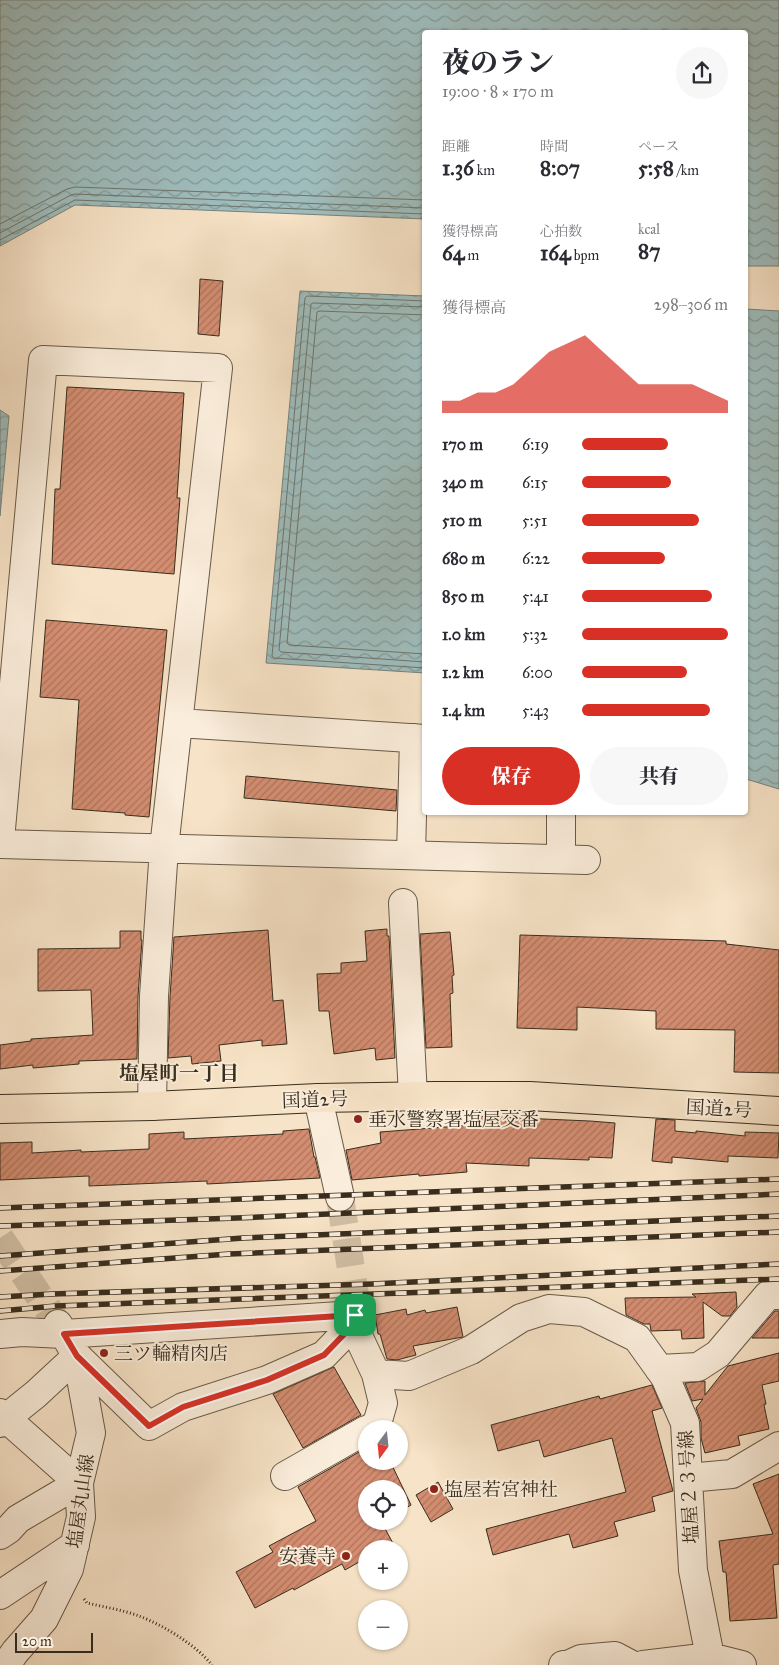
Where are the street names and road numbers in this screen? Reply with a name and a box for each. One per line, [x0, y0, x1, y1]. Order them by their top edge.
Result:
street label: 国道2号 [281, 1087, 349, 1112]
street label: 国道2号 [685, 1095, 753, 1122]
street label: 塩屋２３号線 [674, 1429, 703, 1545]
street label: 塩屋丸山線 [62, 1452, 98, 1550]

